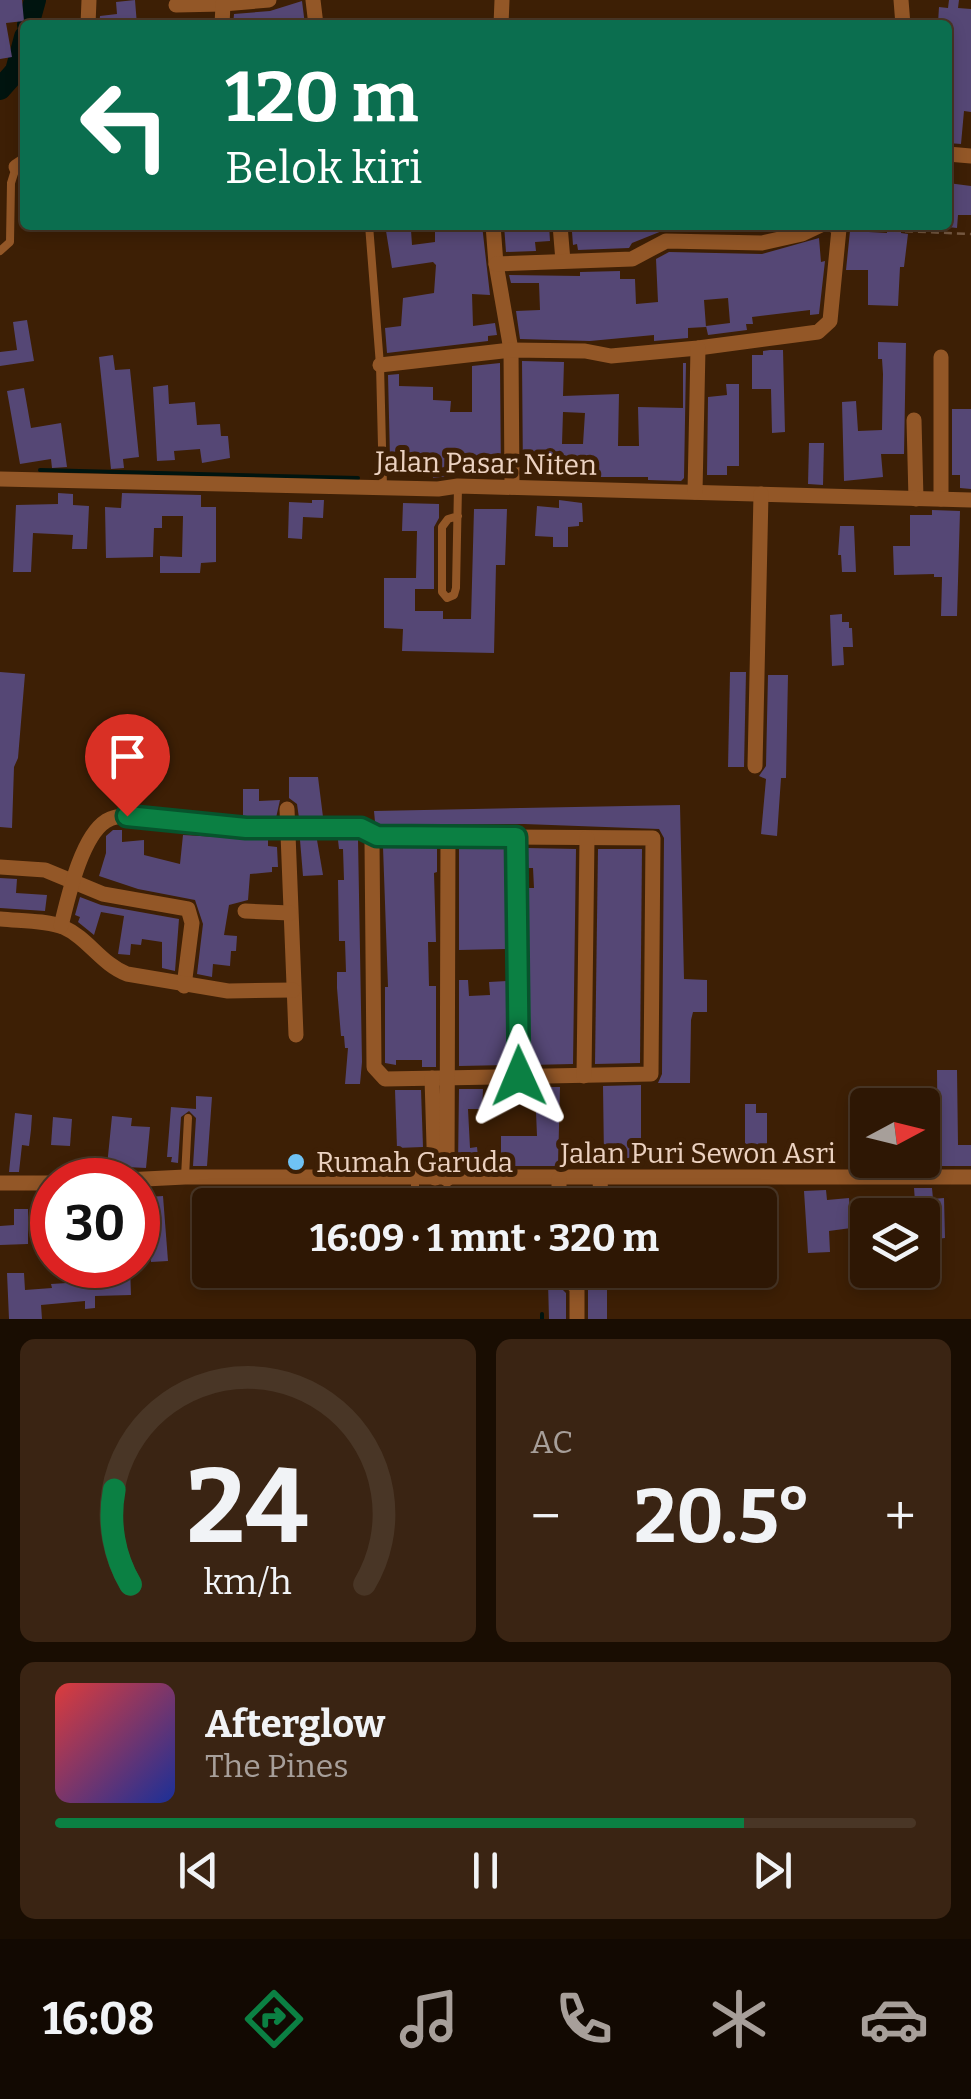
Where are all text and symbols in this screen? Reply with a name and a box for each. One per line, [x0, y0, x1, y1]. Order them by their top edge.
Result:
text: 120 m [225, 56, 418, 140]
icon: left [60, 60, 190, 190]
text: Belok kiri [225, 141, 422, 195]
street label: Jalan Pasar Niten [374, 445, 597, 482]
pin [85, 714, 170, 817]
icon: arrive [100, 729, 155, 784]
position arrow [467, 1024, 571, 1128]
north arrow [850, 1088, 940, 1178]
map controls [850, 1088, 940, 1288]
street label: Jalan Puri Sewon Asri [559, 1137, 836, 1170]
place label: Rumah Garuda [316, 1146, 513, 1179]
marker: Rumah Garuda [285, 1151, 307, 1173]
speed limit sign: 30 [30, 1158, 160, 1288]
button: layers [850, 1198, 940, 1288]
text: 16:09 · 1 mnt · 320 m [310, 1215, 659, 1261]
text: AC [531, 1423, 573, 1461]
text: 24 [187, 1445, 309, 1570]
text: 20.5° [634, 1472, 811, 1562]
text: − [531, 1484, 561, 1550]
text: + [885, 1484, 916, 1550]
text: km/h [204, 1561, 292, 1603]
text: Afterglow [205, 1701, 385, 1747]
text: The Pines [205, 1747, 349, 1785]
icon: previous [171, 1843, 226, 1898]
icon: pause [458, 1843, 513, 1898]
icon: next [745, 1843, 800, 1898]
icon: directions [239, 1984, 309, 2054]
icon: music [394, 1984, 464, 2054]
icon: phone [549, 1984, 619, 2054]
icon: climate [704, 1984, 774, 2054]
icon: car [859, 1984, 929, 2054]
text: 16:08 [42, 1992, 155, 2046]

